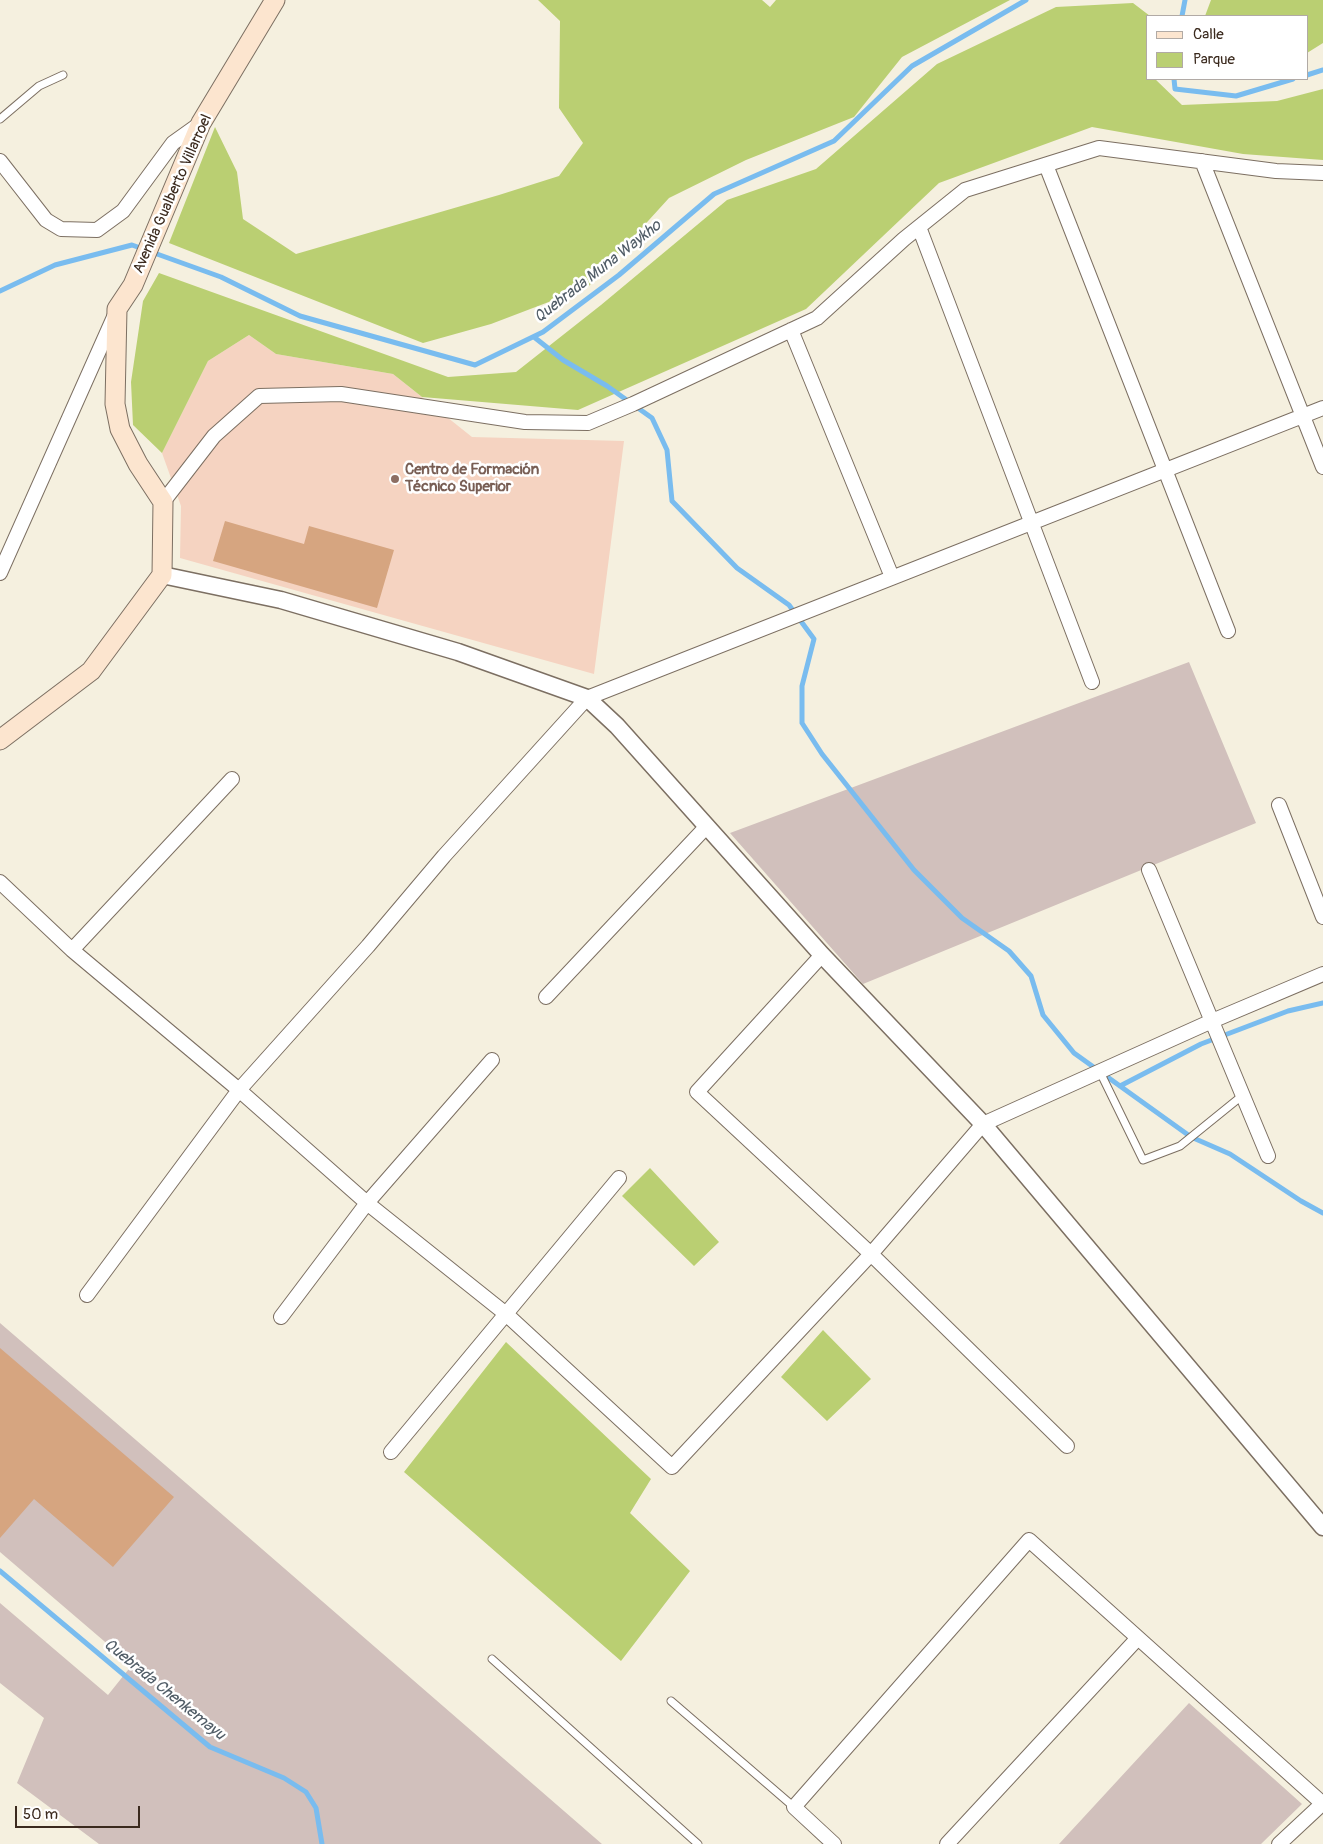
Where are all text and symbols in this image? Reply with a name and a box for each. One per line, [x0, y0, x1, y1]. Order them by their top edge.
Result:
legend [1146, 15, 1308, 80]
text: Calle [1193, 25, 1224, 44]
text: Parque [1193, 50, 1235, 69]
street label: Avenida Gualberto Villarroel [130, 112, 216, 276]
water label: Quebrada Muna Waykho [531, 217, 665, 327]
place label: Centro de Formación Técnico Superior [405, 461, 539, 496]
marker: Centro de Formación Técnico Superior [389, 473, 401, 485]
water label: Quebrada Chenkemayu [100, 1635, 228, 1745]
scale bar [18, 1796, 142, 1828]
text: 50 m [23, 1805, 58, 1824]

